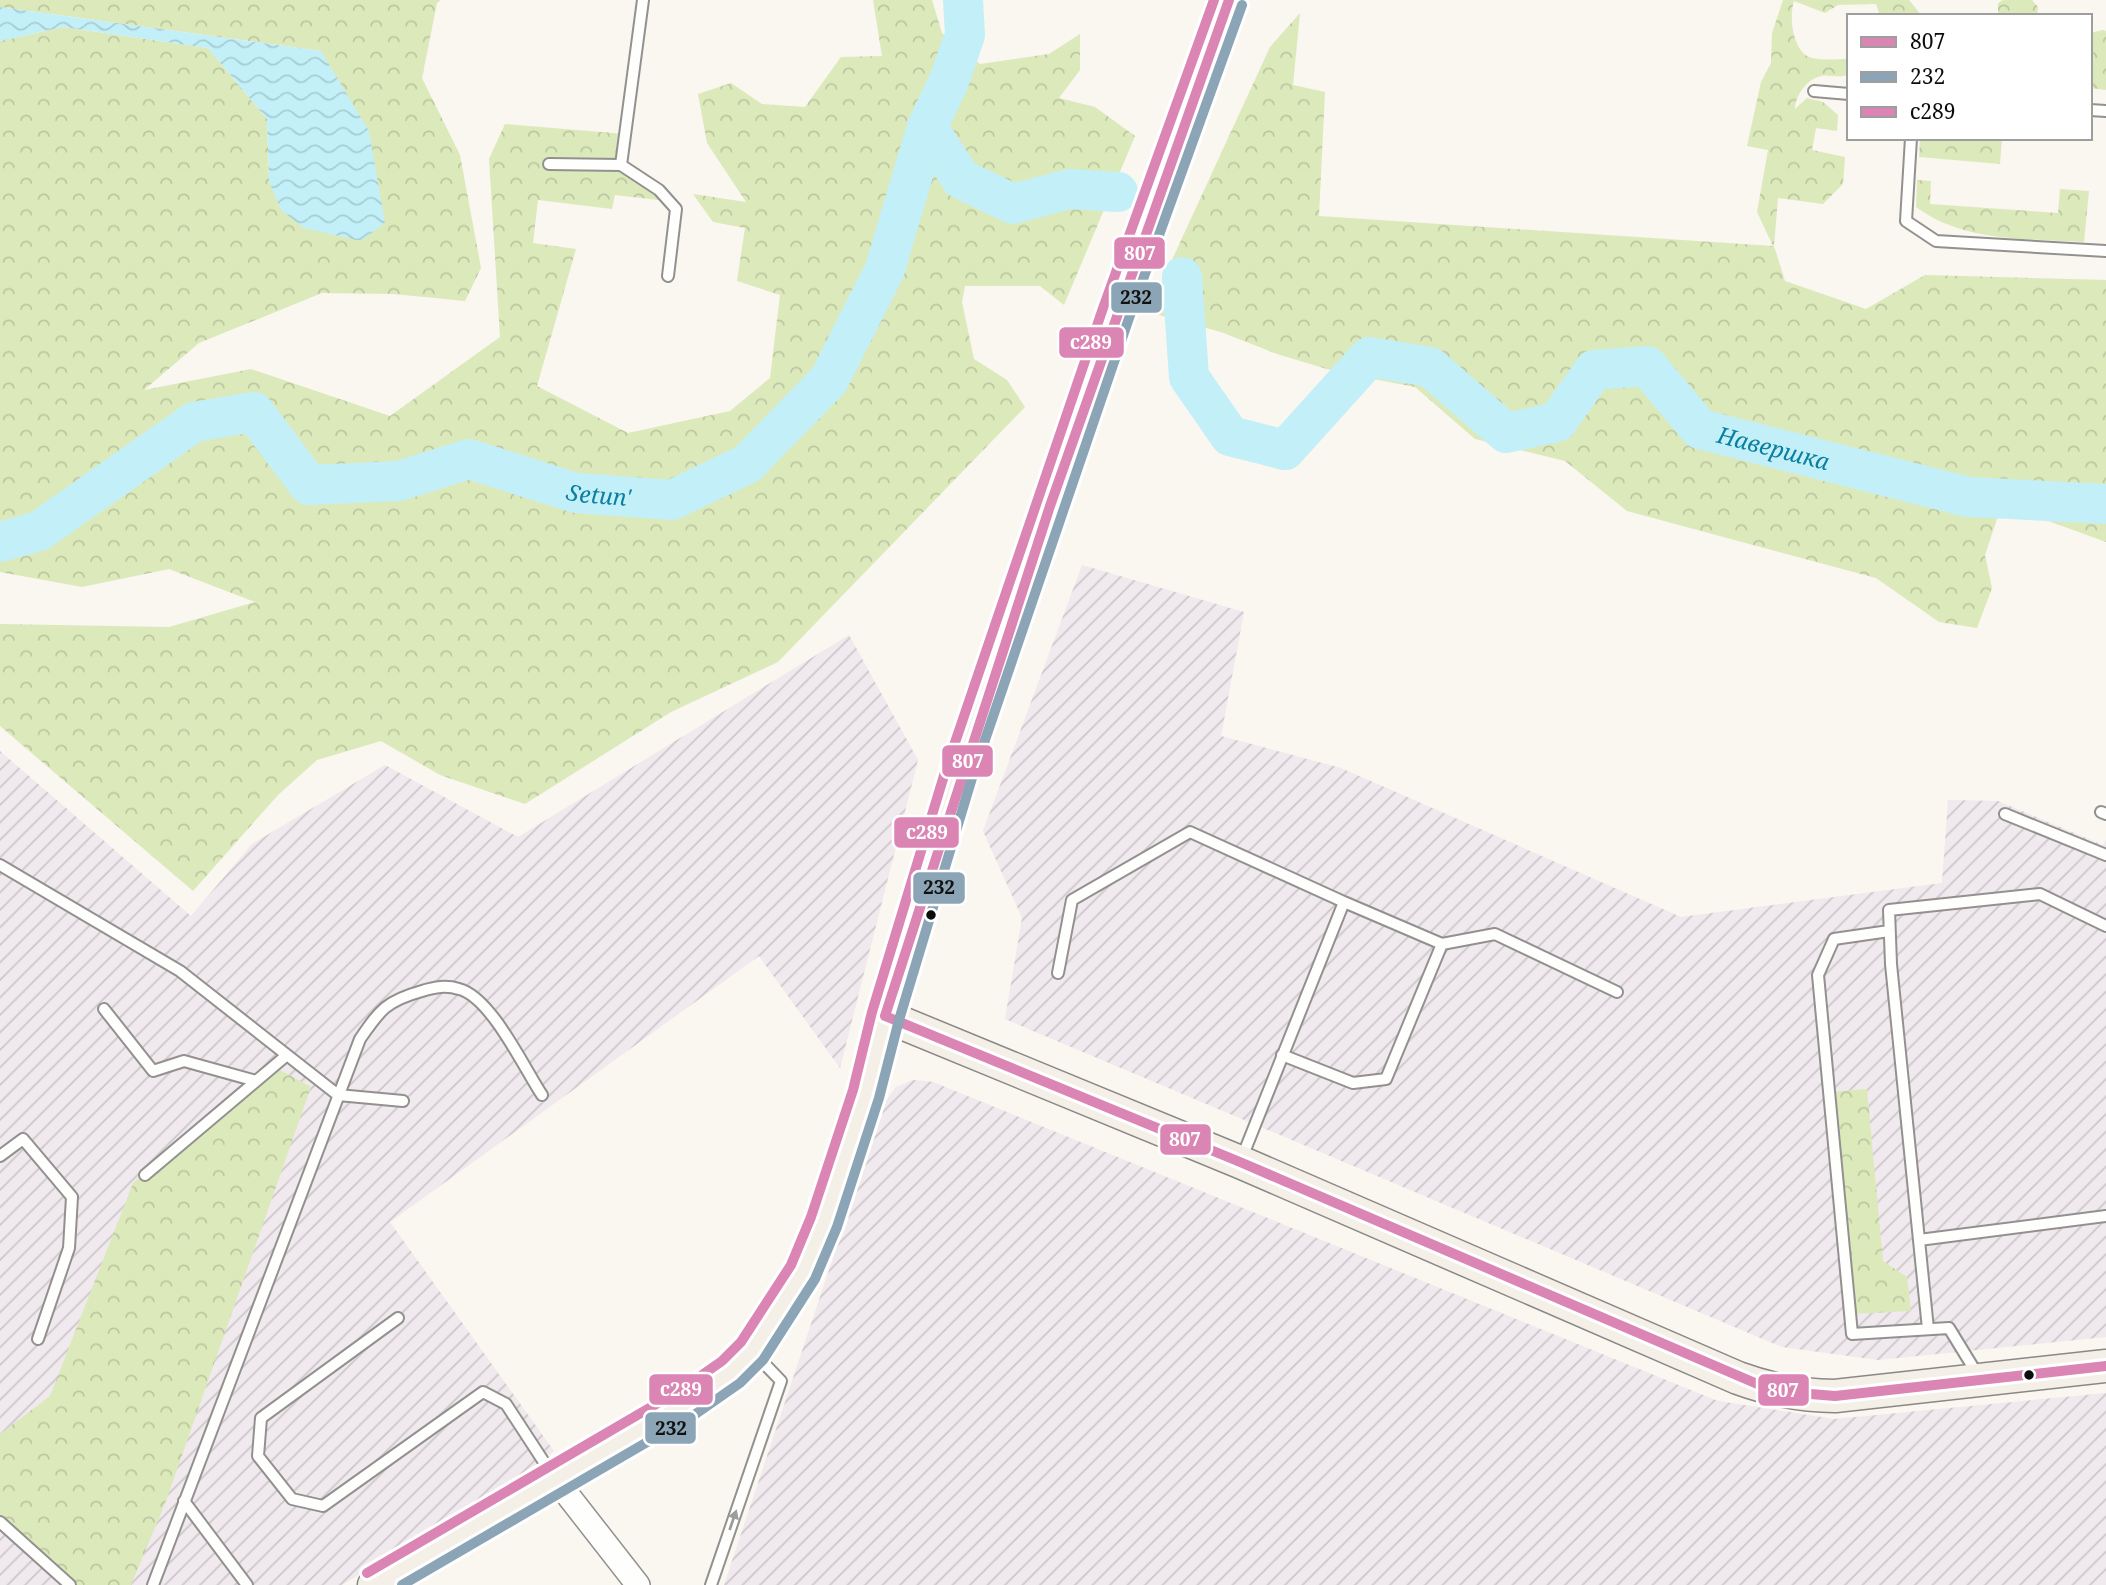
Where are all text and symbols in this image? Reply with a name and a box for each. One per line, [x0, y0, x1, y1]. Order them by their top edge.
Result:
legend [1847, 14, 2092, 140]
text: 807 [1910, 27, 1945, 55]
text: 232 [1910, 62, 1945, 90]
text: с289 [1910, 97, 1956, 125]
line badge: 807 [1113, 236, 1166, 270]
text: 807 [1124, 240, 1156, 266]
line badge: 232 [1110, 281, 1163, 314]
text: 232 [1120, 284, 1152, 310]
line badge: с289 [1058, 326, 1125, 359]
text: с289 [1070, 329, 1112, 355]
water label: Навершка [1713, 418, 1833, 477]
water label: Setun' [563, 475, 633, 513]
line badge: 807 [941, 744, 994, 778]
text: 807 [952, 748, 984, 774]
line badge: с289 [893, 816, 960, 849]
text: с289 [906, 819, 948, 845]
line badge: 232 [912, 871, 966, 905]
text: 232 [923, 874, 955, 900]
unlabelled marker [924, 908, 938, 922]
line badge: 807 [1159, 1123, 1212, 1156]
text: 807 [1169, 1126, 1201, 1152]
unlabelled marker [2022, 1368, 2036, 1382]
line badge: с289 [648, 1373, 714, 1406]
line badge: 807 [1757, 1373, 1810, 1407]
text: с289 [660, 1376, 702, 1402]
text: 807 [1767, 1377, 1799, 1403]
line badge: 232 [644, 1411, 697, 1445]
text: 232 [655, 1415, 687, 1441]
one-way arrow [728, 1510, 739, 1531]

